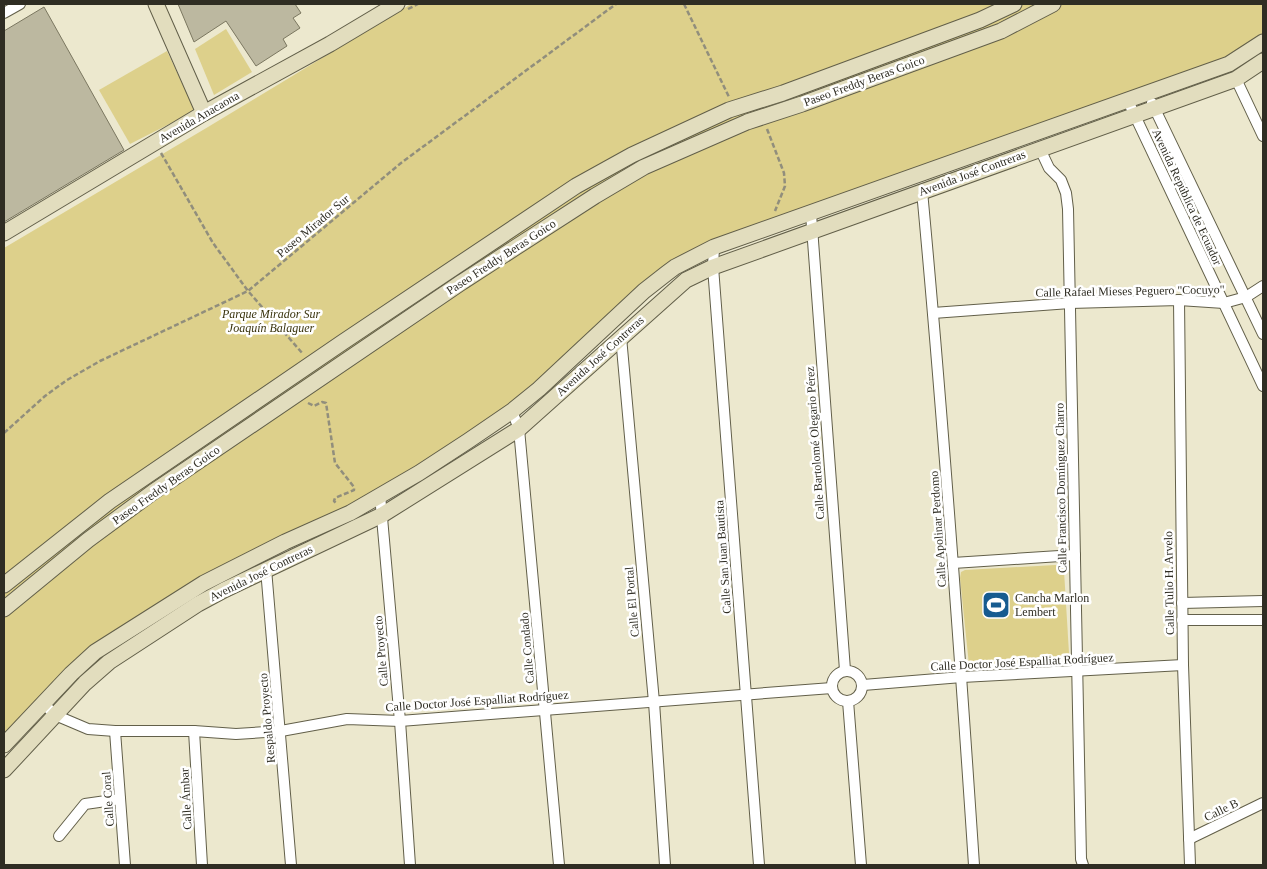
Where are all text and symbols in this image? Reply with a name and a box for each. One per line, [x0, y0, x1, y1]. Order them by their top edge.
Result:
street label: Paseo Freddy Beras Goico [802, 53, 926, 109]
street label: Avenida Anacaona [156, 88, 242, 146]
street label: Avenida República de Ecuador [1149, 127, 1225, 267]
street label: Avenida José Contreras [916, 147, 1028, 199]
street label: Paseo Mirador Sur [274, 192, 352, 260]
street label: Paseo Freddy Beras Goico [444, 216, 558, 298]
street label: Calle Rafael Mieses Peguero "Cocuyo" [1035, 282, 1225, 300]
park label: Parque Mirador Sur Joaquín Balaguer [221, 307, 320, 335]
street label: Avenida José Contreras [553, 313, 647, 399]
street label: Calle Bartolomé Olegario Pérez [803, 366, 827, 520]
street label: Calle Francisco Domínguez Charro [1053, 403, 1069, 573]
street label: Paseo Freddy Beras Goico [110, 443, 222, 527]
street label: Calle Apolinar Perdomo [927, 470, 949, 588]
street label: Calle San Juan Bautista [712, 499, 734, 614]
street label: Calle Tulio H. Arvelo [1161, 531, 1177, 635]
street label: Avenida José Contreras [207, 542, 315, 604]
street label: Calle El Portal [622, 566, 642, 638]
sports icon: Cancha Marlon Lembert [981, 590, 1011, 620]
place label: Cancha Marlon Lembert [1015, 591, 1089, 619]
street label: Calle Condado [517, 612, 537, 684]
street label: Calle Proyecto [371, 615, 391, 687]
street label: Calle Doctor José Espalliat Rodríguez [930, 650, 1114, 674]
street label: Respaldo Proyecto [256, 672, 278, 764]
street label: Calle Doctor José Espalliat Rodríguez [385, 688, 569, 714]
street label: Calle Ámbar [177, 768, 195, 830]
street label: Calle Coral [99, 770, 117, 827]
street label: Calle B [1202, 796, 1240, 824]

